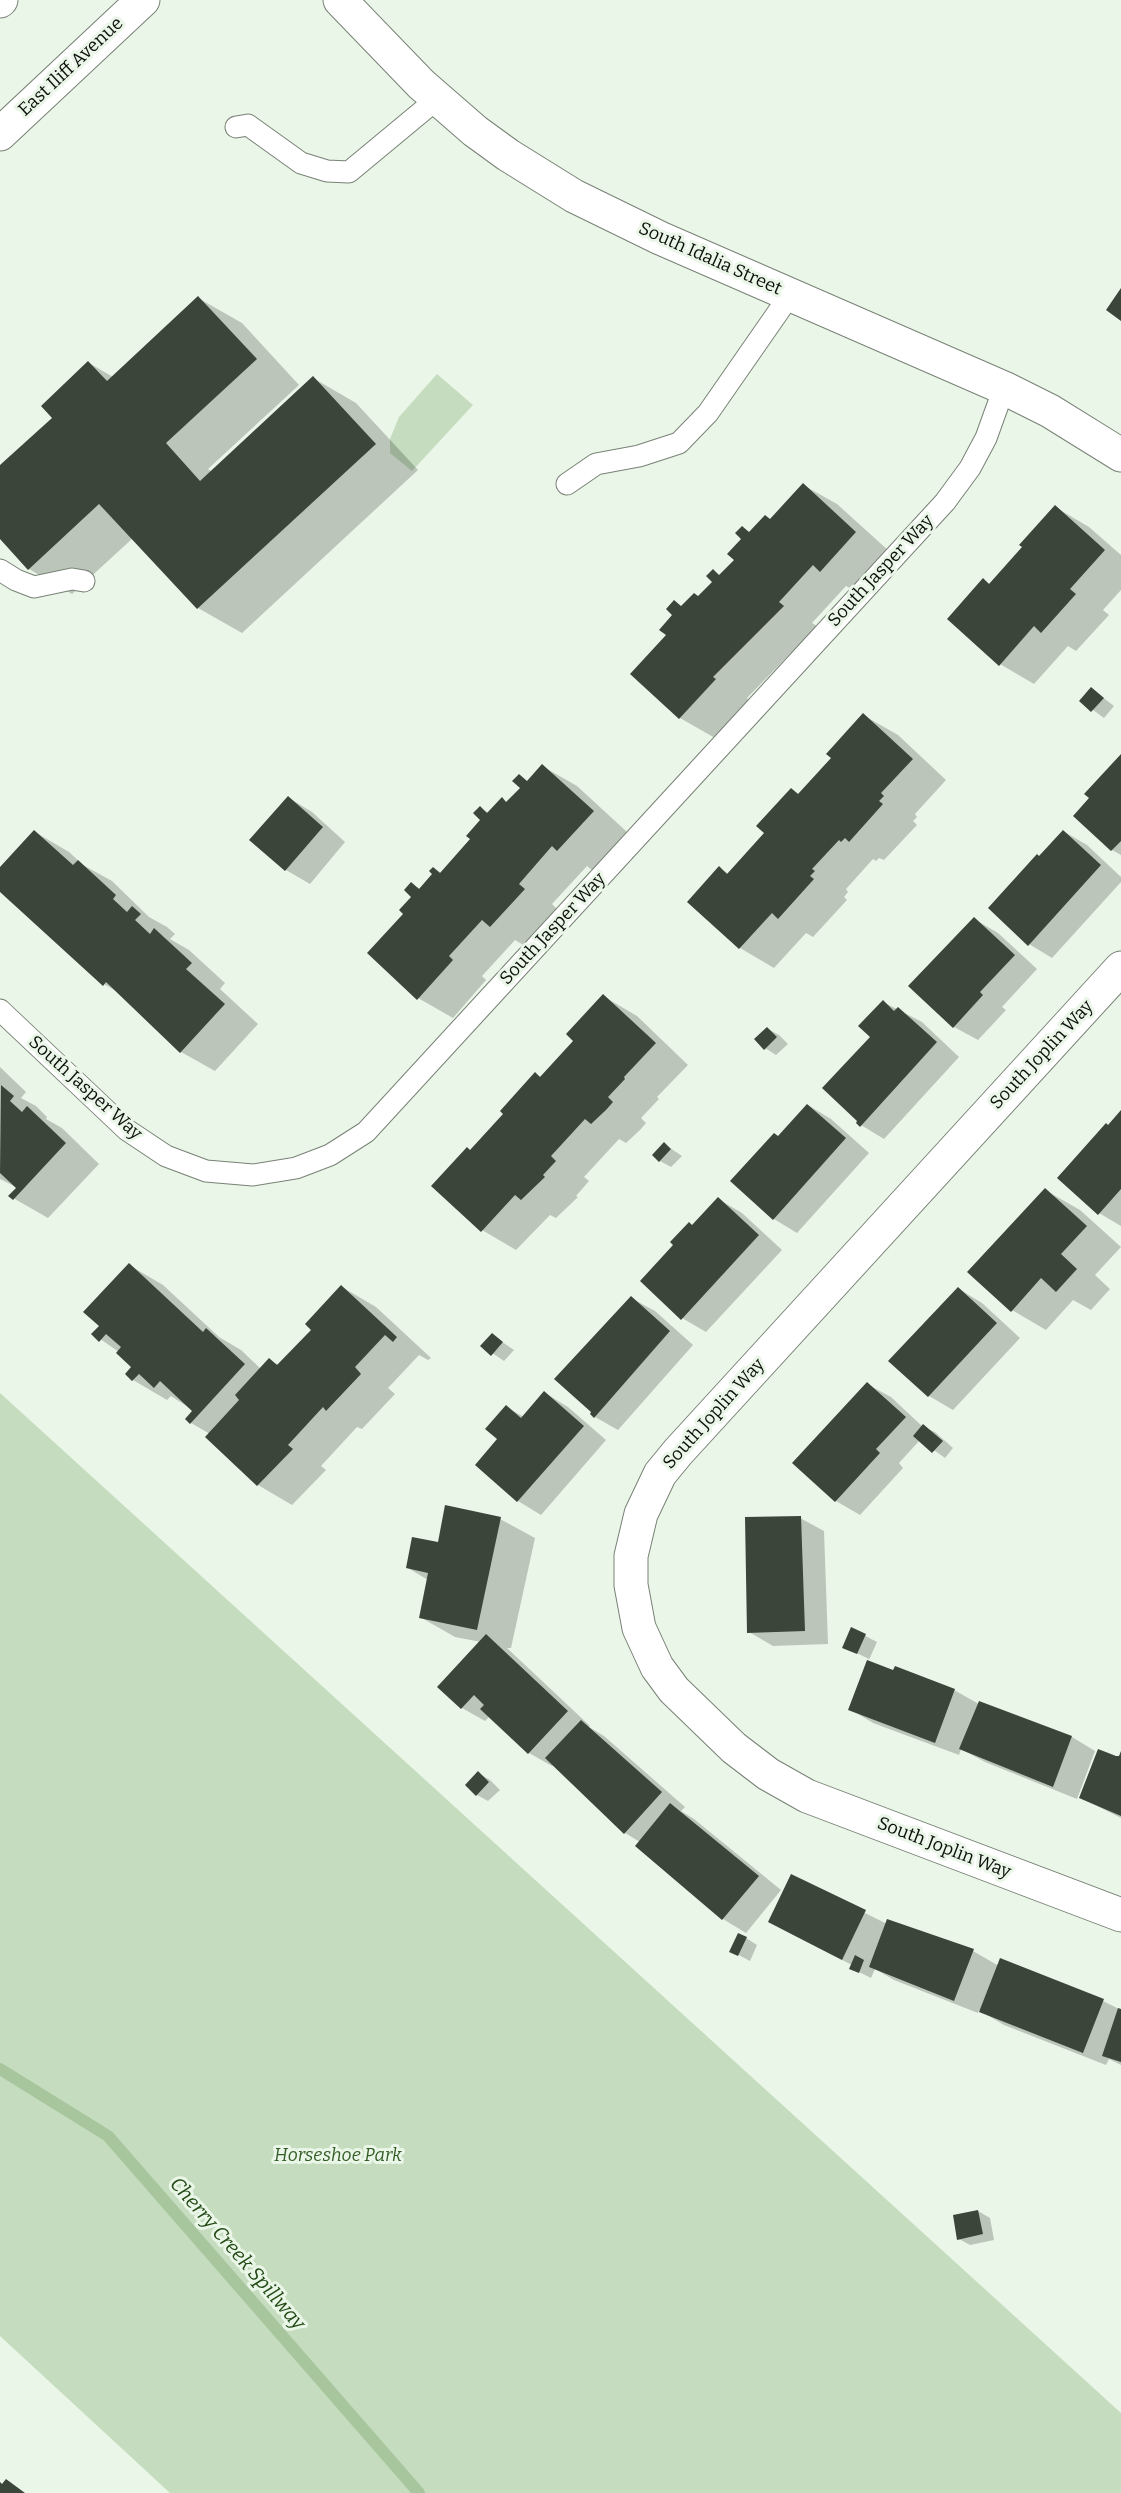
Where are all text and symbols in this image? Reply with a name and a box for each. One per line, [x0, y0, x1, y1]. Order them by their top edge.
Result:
street label: East Iliff Avenue [14, 13, 128, 121]
street label: South Idalia Street [635, 218, 785, 300]
street label: South Jasper Way [824, 511, 938, 631]
street label: South Jasper Way [496, 869, 610, 989]
street label: South Joplin Way [986, 996, 1098, 1114]
street label: South Jasper Way [24, 1031, 146, 1145]
street label: South Joplin Way [659, 1354, 769, 1474]
street label: South Joplin Way [874, 1813, 1014, 1883]
park label: Horseshoe Park [274, 2145, 402, 2167]
water label: Cherry Creek Spillway [164, 2173, 310, 2335]

